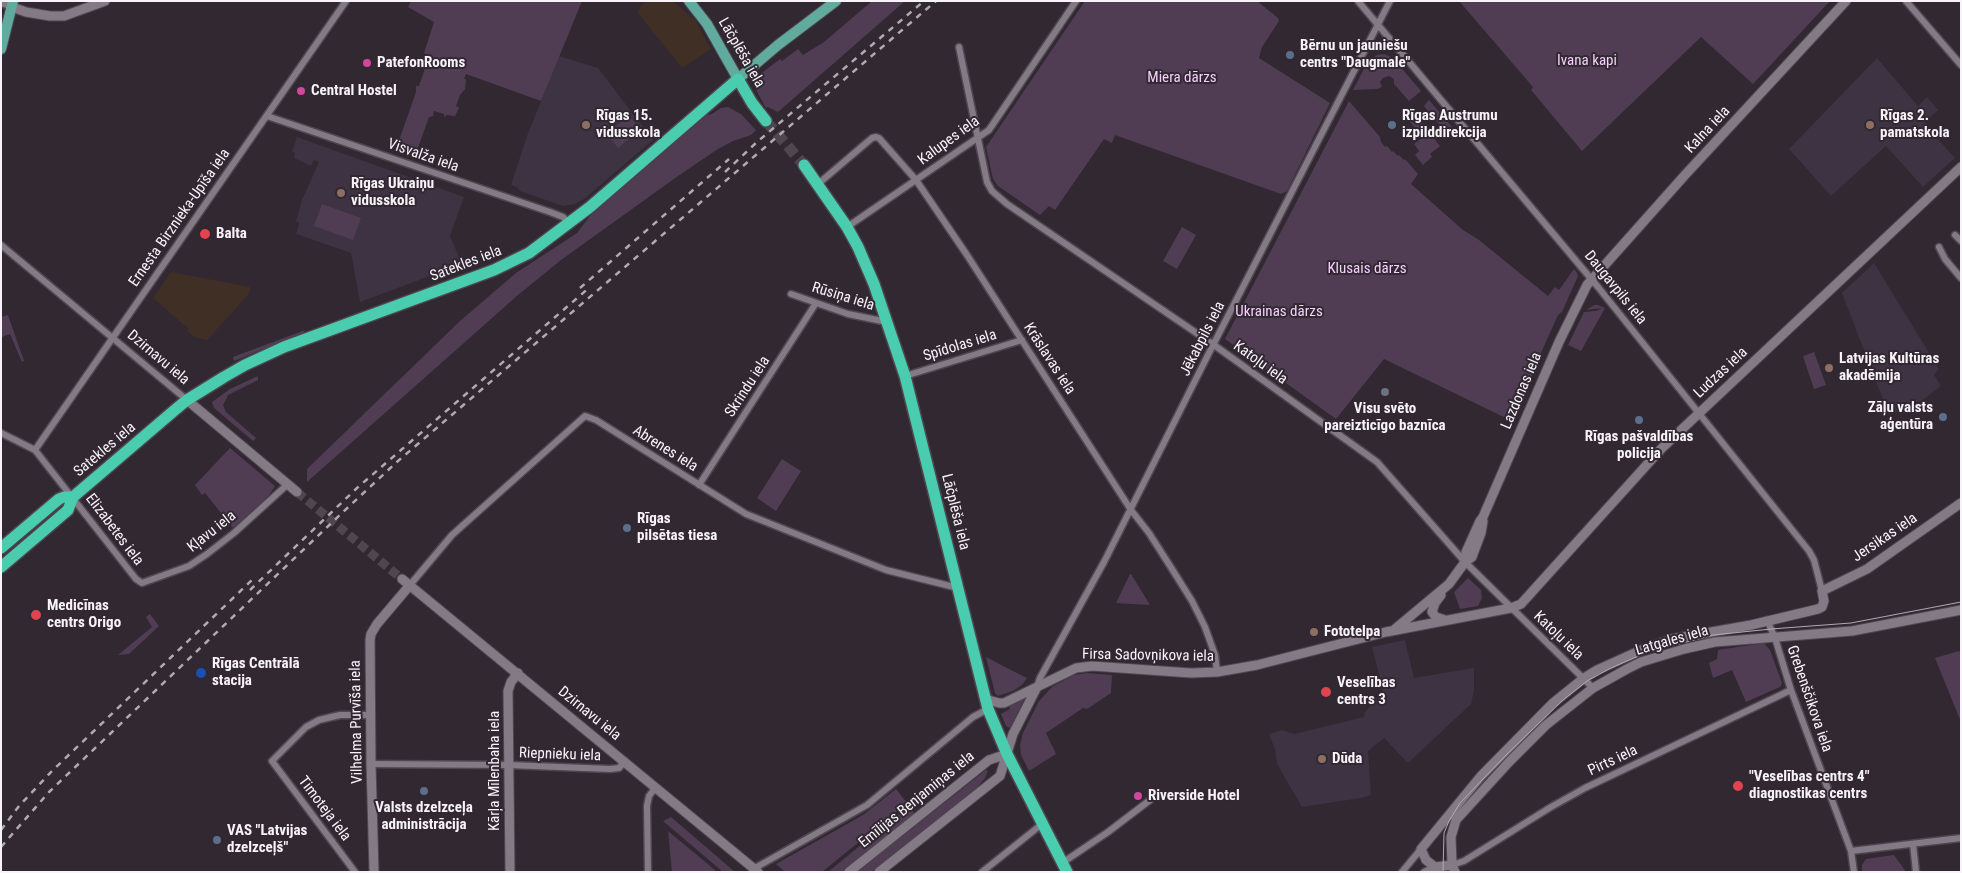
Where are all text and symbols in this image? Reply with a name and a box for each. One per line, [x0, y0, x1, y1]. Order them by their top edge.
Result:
street label: Lāčplēša iela [714, 15, 768, 91]
place label: Bērnu un jauniešu centrs "Daugmale" [1300, 37, 1410, 72]
marker: Bērnu un jauniešu centrs "Daugmale" [1284, 49, 1296, 61]
park label: Ivana kapi [1557, 52, 1617, 70]
place label: PatefonRooms [377, 54, 465, 72]
marker: PatefonRooms [361, 57, 373, 69]
park label: Miera dārzs [1147, 69, 1217, 87]
place label: Central Hostel [311, 82, 397, 100]
marker: Central Hostel [295, 85, 307, 97]
street label: Kalna iela [1682, 103, 1734, 157]
place label: Rīgas 15. vidusskola [596, 107, 660, 142]
place label: Rīgas Austrumu izpilddirekcija [1402, 107, 1498, 142]
place label: Rīgas 2. pamatskola [1880, 107, 1950, 142]
street label: Kalupes iela [915, 113, 983, 169]
marker: Rīgas 15. vidusskola [580, 119, 592, 131]
marker: Rīgas Austrumu izpilddirekcija [1386, 119, 1398, 131]
marker: Rīgas 2. pamatskola [1864, 119, 1876, 131]
street label: Visvalža iela [385, 135, 461, 177]
street label: Ernesta Birznieka-Upīša iela [125, 146, 235, 290]
place label: Rīgas Ukraiņu vidusskola [351, 175, 434, 210]
marker: Rīgas Ukraiņu vidusskola [335, 187, 347, 199]
place label: Balta [216, 225, 247, 243]
marker: Balta [198, 227, 212, 241]
street label: Satekles iela [428, 242, 504, 286]
street label: Daugavpils iela [1580, 248, 1650, 328]
park label: Klusais dārzs [1327, 260, 1407, 278]
street label: Rūsiņa iela [810, 279, 876, 315]
street label: Jēkabpils iela [1177, 299, 1229, 379]
park label: Ukrainas dārzs [1235, 303, 1323, 321]
street label: Krāslavas iela [1019, 320, 1079, 398]
street label: Spīdolas iela [921, 326, 999, 366]
street label: Dzirnavu iela [123, 327, 193, 389]
street label: Katoļu iela [1229, 337, 1291, 389]
street label: Ludzas iela [1690, 344, 1752, 402]
street label: Lazdonas iela [1498, 350, 1546, 432]
place label: Latvijas Kultūras akadēmija [1839, 350, 1939, 385]
street label: Skrindu iela [722, 353, 774, 421]
marker: Latvijas Kultūras akadēmija [1823, 362, 1835, 374]
marker: Visu svēto pareizticīgo baznīca [1379, 386, 1391, 398]
place label: Zāļu valsts aģentūra [1868, 399, 1933, 434]
place label: Visu svēto pareizticīgo baznīca [1324, 400, 1446, 435]
marker: Zāļu valsts aģentūra [1937, 411, 1949, 423]
marker: Rīgas pašvaldības policija [1633, 414, 1645, 426]
street label: Satekles iela [70, 419, 140, 481]
street label: Abrenes iela [629, 422, 701, 476]
place label: Rīgas pašvaldības policija [1585, 428, 1693, 463]
street label: Lāčplēša iela [937, 472, 973, 552]
street label: Elizabetes iela [81, 490, 147, 570]
street label: Kļavu iela [184, 507, 240, 557]
place label: Rīgas pilsētas tiesa [637, 510, 717, 545]
street label: Jersikas iela [1849, 510, 1921, 566]
marker: Rīgas pilsētas tiesa [621, 522, 633, 534]
place label: Medicīnas centrs Origo [47, 597, 121, 632]
marker: Medicīnas centrs Origo [29, 608, 43, 622]
street label: Katoļu iela [1529, 608, 1587, 664]
street label: Latgales iela [1633, 622, 1711, 660]
place label: Fototelpa [1324, 623, 1380, 641]
marker: Fototelpa [1308, 626, 1320, 638]
street label: Grebenščikova iela [1782, 643, 1836, 755]
street label: Firsa Sadovņikova iela [1082, 646, 1214, 666]
place label: Rīgas Centrālā stacija [212, 655, 299, 690]
street label: Vilhelma Purvīša iela [347, 660, 367, 784]
marker: Rīgas Centrālā stacija [194, 666, 208, 680]
place label: Veselības centrs 3 [1337, 674, 1396, 709]
street label: Dzirnavu iela [554, 683, 624, 745]
marker: Veselības centrs 3 [1319, 685, 1333, 699]
street label: Kārļa Mīlenbaha iela [486, 711, 504, 831]
street label: Pirts iela [1585, 742, 1641, 780]
street label: Riepnieku iela [519, 745, 601, 765]
street label: Emīlijas Benjamiņas iela [856, 748, 978, 852]
place label: Dūda [1332, 750, 1362, 768]
marker: Dūda [1316, 753, 1328, 765]
place label: "Veselības centrs 4" diagnostikas centrs [1749, 768, 1869, 803]
street label: Timoteja iela [294, 773, 354, 845]
marker: "Veselības centrs 4" diagnostikas centrs [1731, 779, 1745, 793]
marker: Valsts dzelzceļa administrācija [418, 785, 430, 797]
place label: Riverside Hotel [1148, 787, 1240, 805]
marker: Riverside Hotel [1132, 790, 1144, 802]
place label: Valsts dzelzceļa administrācija [375, 799, 473, 834]
place label: VAS "Latvijas dzelzceļš" [227, 822, 307, 857]
marker: VAS "Latvijas dzelzceļš" [211, 834, 223, 846]

